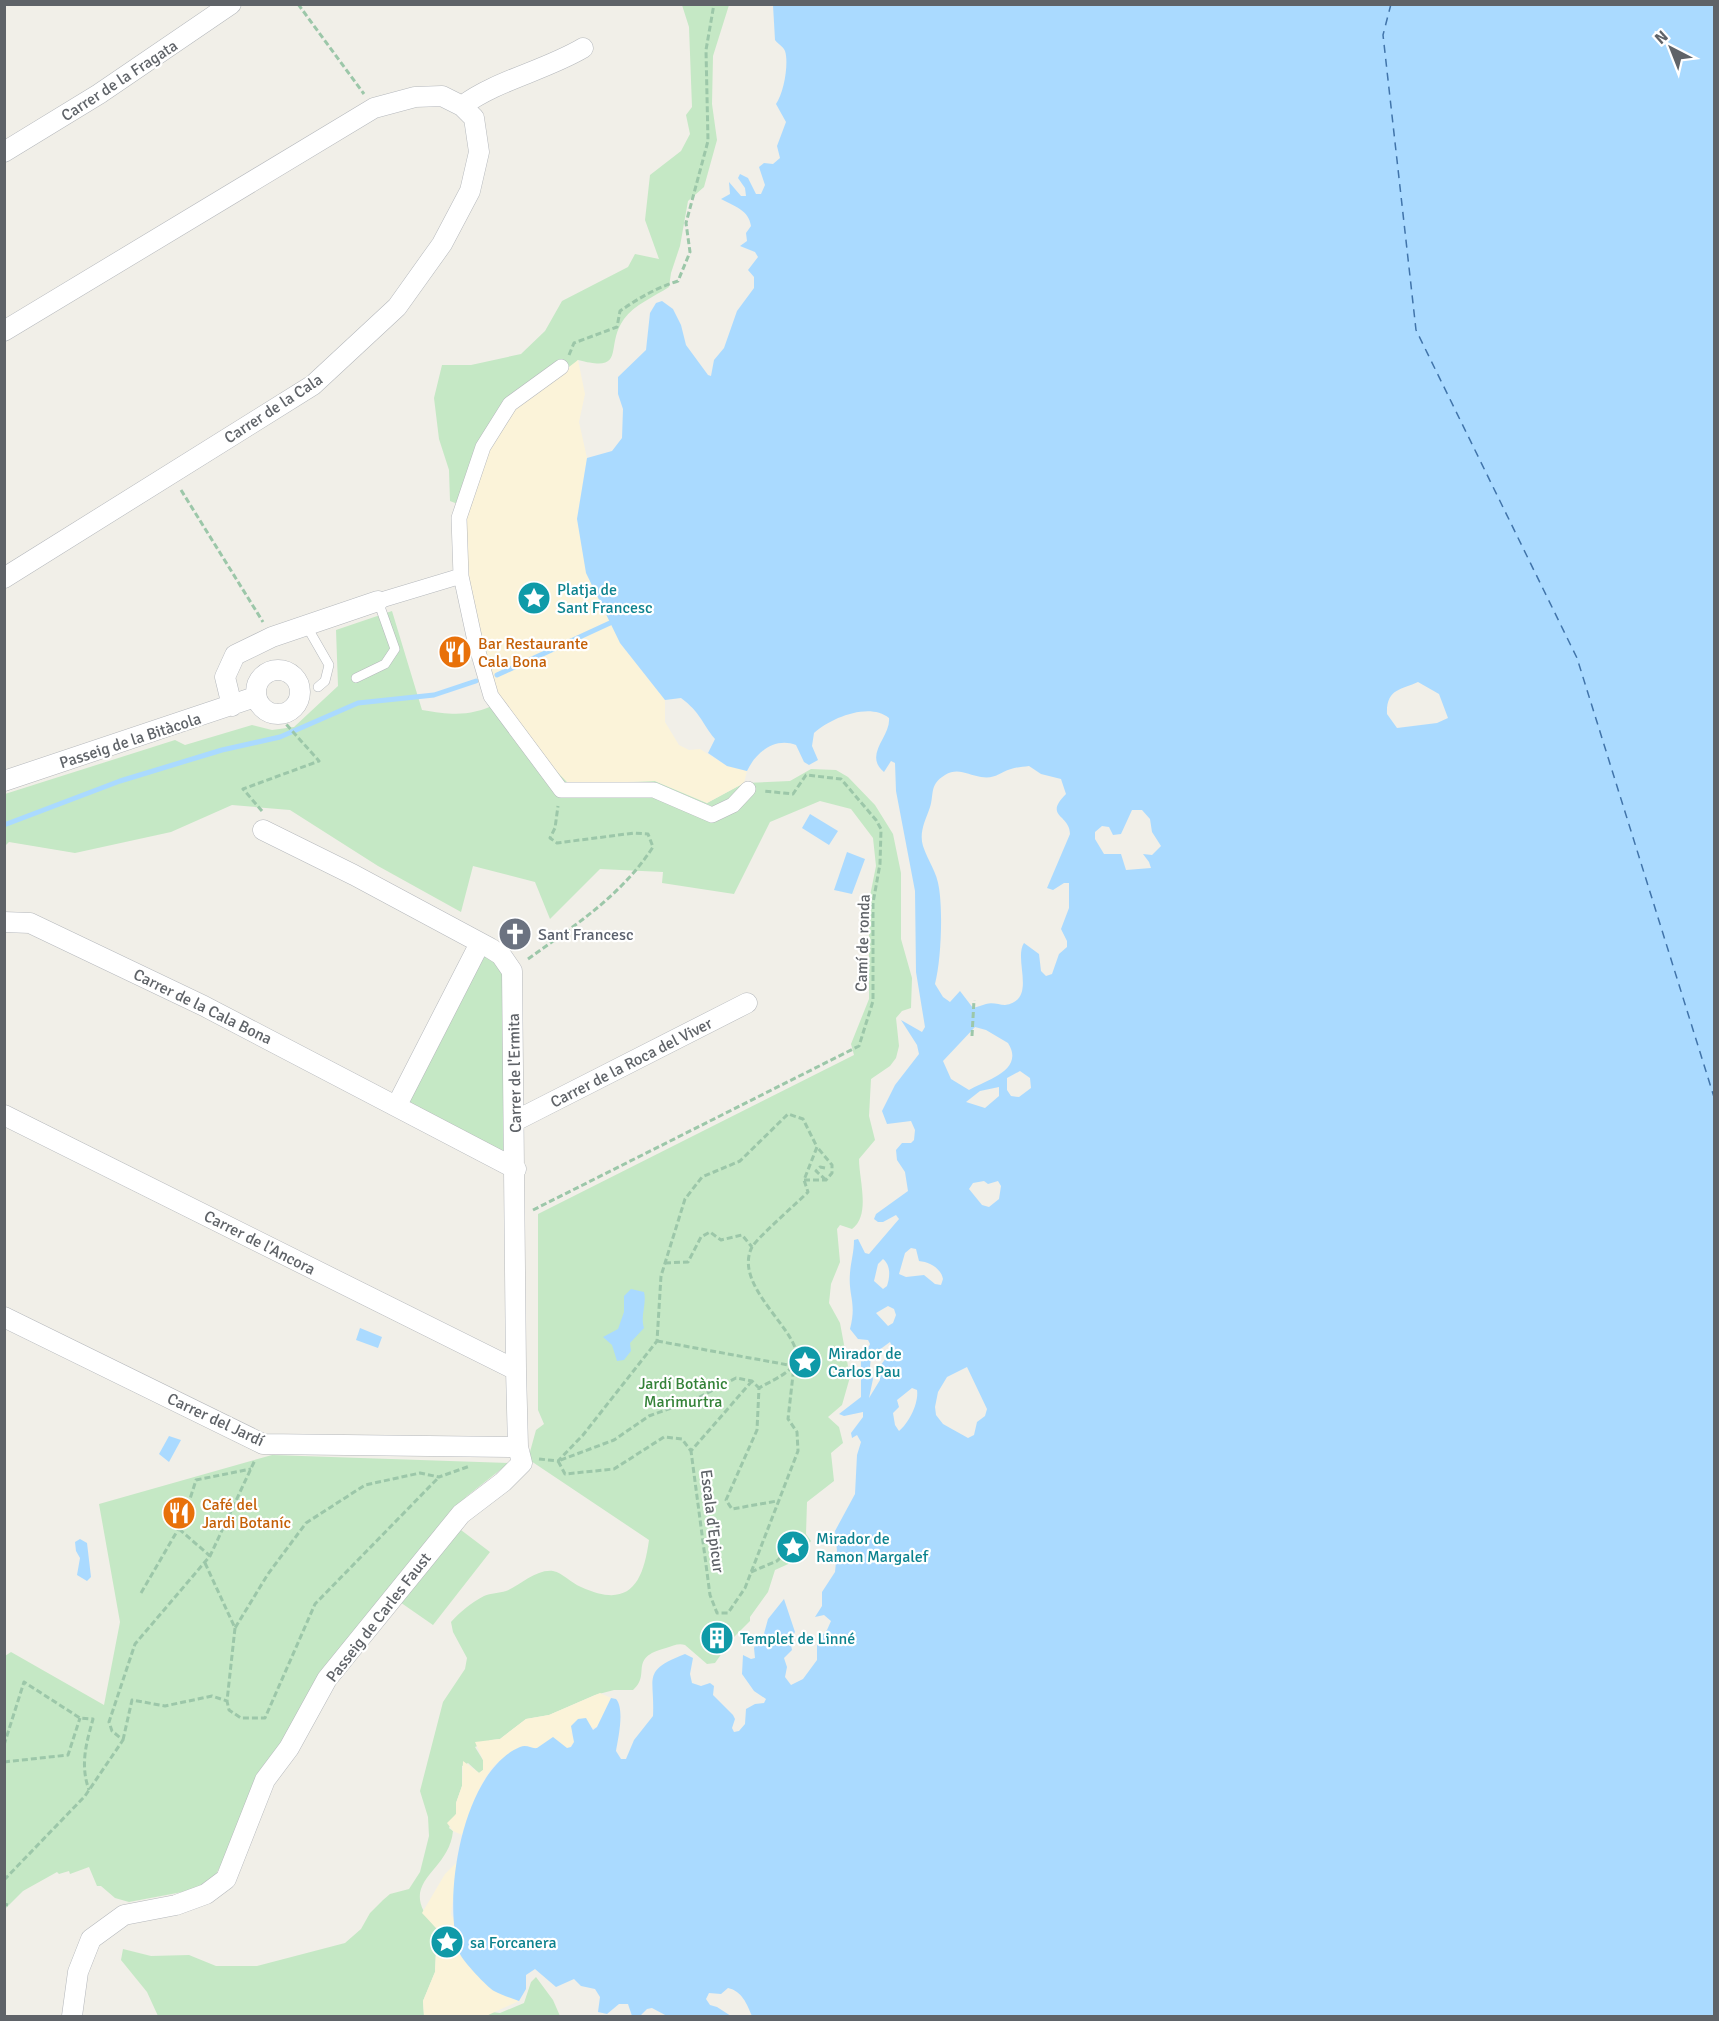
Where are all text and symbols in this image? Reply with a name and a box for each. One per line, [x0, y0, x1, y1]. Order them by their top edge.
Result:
north arrow [1641, 18, 1701, 78]
text: N [1651, 26, 1672, 49]
street label: Carrer de la Fragata [58, 36, 182, 126]
street label: Carrer de la Cala [221, 370, 327, 448]
place icon: Platja de Sant Francesc [516, 580, 552, 616]
place label: Platja de Sant Francesc [557, 580, 652, 618]
restaurant icon: Bar Restaurante Cala Bona [437, 634, 473, 670]
place label: Bar Restaurante Cala Bona [478, 634, 588, 672]
street label: Passeig de la Bitàcola [57, 709, 204, 773]
street label: Camí de ronda [851, 894, 875, 992]
church icon: Sant Francesc [497, 916, 533, 952]
place label: Sant Francesc [538, 925, 633, 945]
street label: Carrer de la Cala Bona [130, 965, 275, 1049]
street label: Carrer de l'Ermita [504, 1013, 526, 1133]
street label: Carrer de la Roca del Viver [547, 1013, 716, 1112]
street label: Carrer de l'Ancora [201, 1206, 319, 1280]
place icon: Mirador de Carlos Pau [787, 1344, 823, 1380]
place label: Mirador de Carlos Pau [828, 1344, 902, 1382]
park label: Jardí Botànic Marimurtra [638, 1374, 728, 1412]
street label: Carrer del Jardí [164, 1389, 268, 1451]
street label: Escala d'Epicur [696, 1468, 728, 1574]
restaurant icon: Café del Jardi Botaníc [161, 1495, 197, 1531]
place label: Café del Jardi Botaníc [202, 1495, 291, 1533]
place icon: Mirador de Ramon Margalef [775, 1529, 811, 1565]
place label: Mirador de Ramon Margalef [816, 1529, 929, 1567]
street label: Passeig de Carles Faust [322, 1548, 436, 1686]
building icon: Templet de Linné [699, 1620, 735, 1656]
place label: Templet de Linné [740, 1629, 855, 1649]
place icon: sa Forcanera [429, 1924, 465, 1960]
place label: sa Forcanera [470, 1933, 557, 1953]

